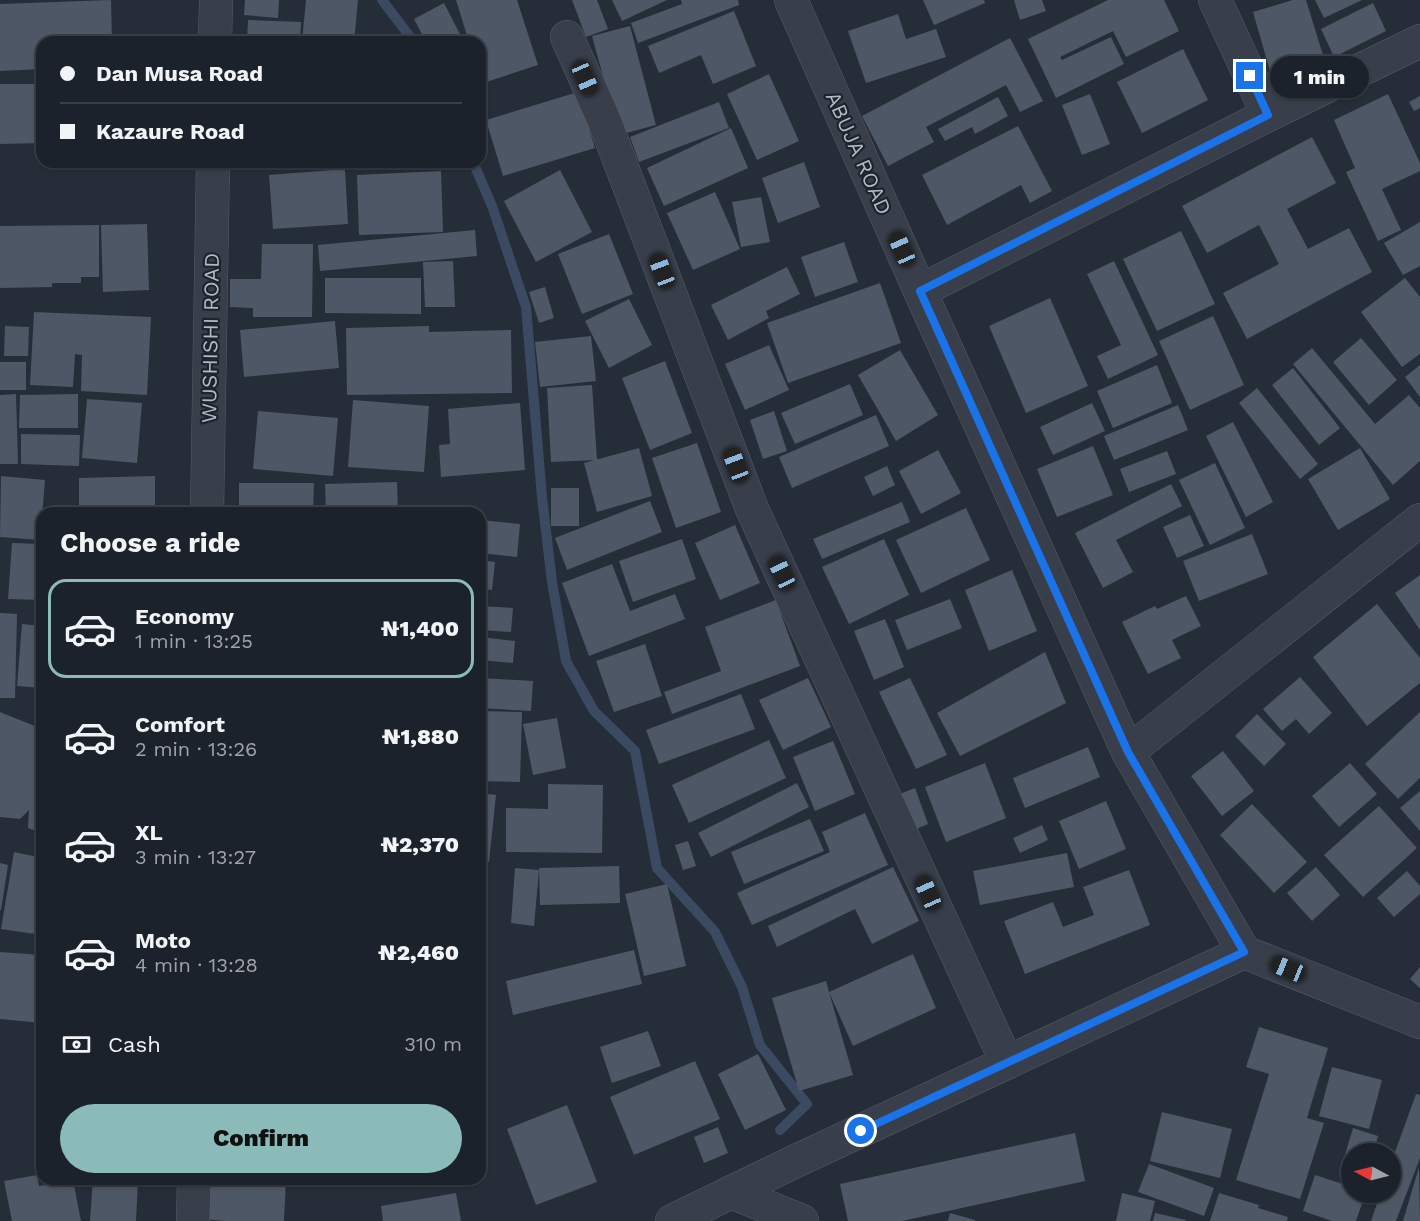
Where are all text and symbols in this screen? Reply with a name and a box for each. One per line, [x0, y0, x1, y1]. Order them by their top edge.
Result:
callout: 1 min [1271, 55, 1370, 97]
car [569, 58, 601, 98]
text: Dan Musa Road [96, 61, 263, 86]
route end [1236, 62, 1263, 89]
text: 1 min [1294, 65, 1345, 89]
street label: ABUJA ROAD [821, 88, 897, 218]
text: Kazaure Road [96, 119, 244, 144]
car [886, 229, 918, 269]
car [647, 251, 677, 291]
street label: WUSHISHI ROAD [196, 253, 224, 423]
car [721, 445, 751, 485]
text: Choose a ride [60, 527, 240, 559]
car [766, 553, 798, 593]
icon: car [63, 602, 117, 656]
text: Economy [135, 604, 234, 629]
text: ₦1,400 [381, 616, 459, 641]
text: 1 min · 13:25 [135, 629, 253, 653]
icon: car [63, 710, 117, 764]
text: Comfort [135, 712, 225, 737]
text: ₦1,880 [382, 724, 459, 749]
text: 2 min · 13:26 [135, 737, 257, 761]
icon: car [63, 818, 117, 872]
text: XL [135, 820, 163, 845]
text: ₦2,370 [380, 832, 459, 857]
text: 3 min · 13:27 [135, 845, 256, 869]
car [912, 873, 944, 913]
icon: car [63, 926, 117, 980]
text: Moto [135, 928, 191, 953]
text: ₦2,460 [378, 940, 459, 965]
text: 4 min · 13:28 [135, 953, 258, 977]
car [1268, 954, 1308, 984]
icon: cash [60, 1028, 93, 1061]
text: Cash [108, 1032, 161, 1057]
text: 310 m [404, 1032, 462, 1056]
button: Confirm [60, 1104, 462, 1173]
route start [847, 1117, 874, 1144]
north arrow [1341, 1143, 1401, 1203]
map controls [1341, 1143, 1401, 1203]

